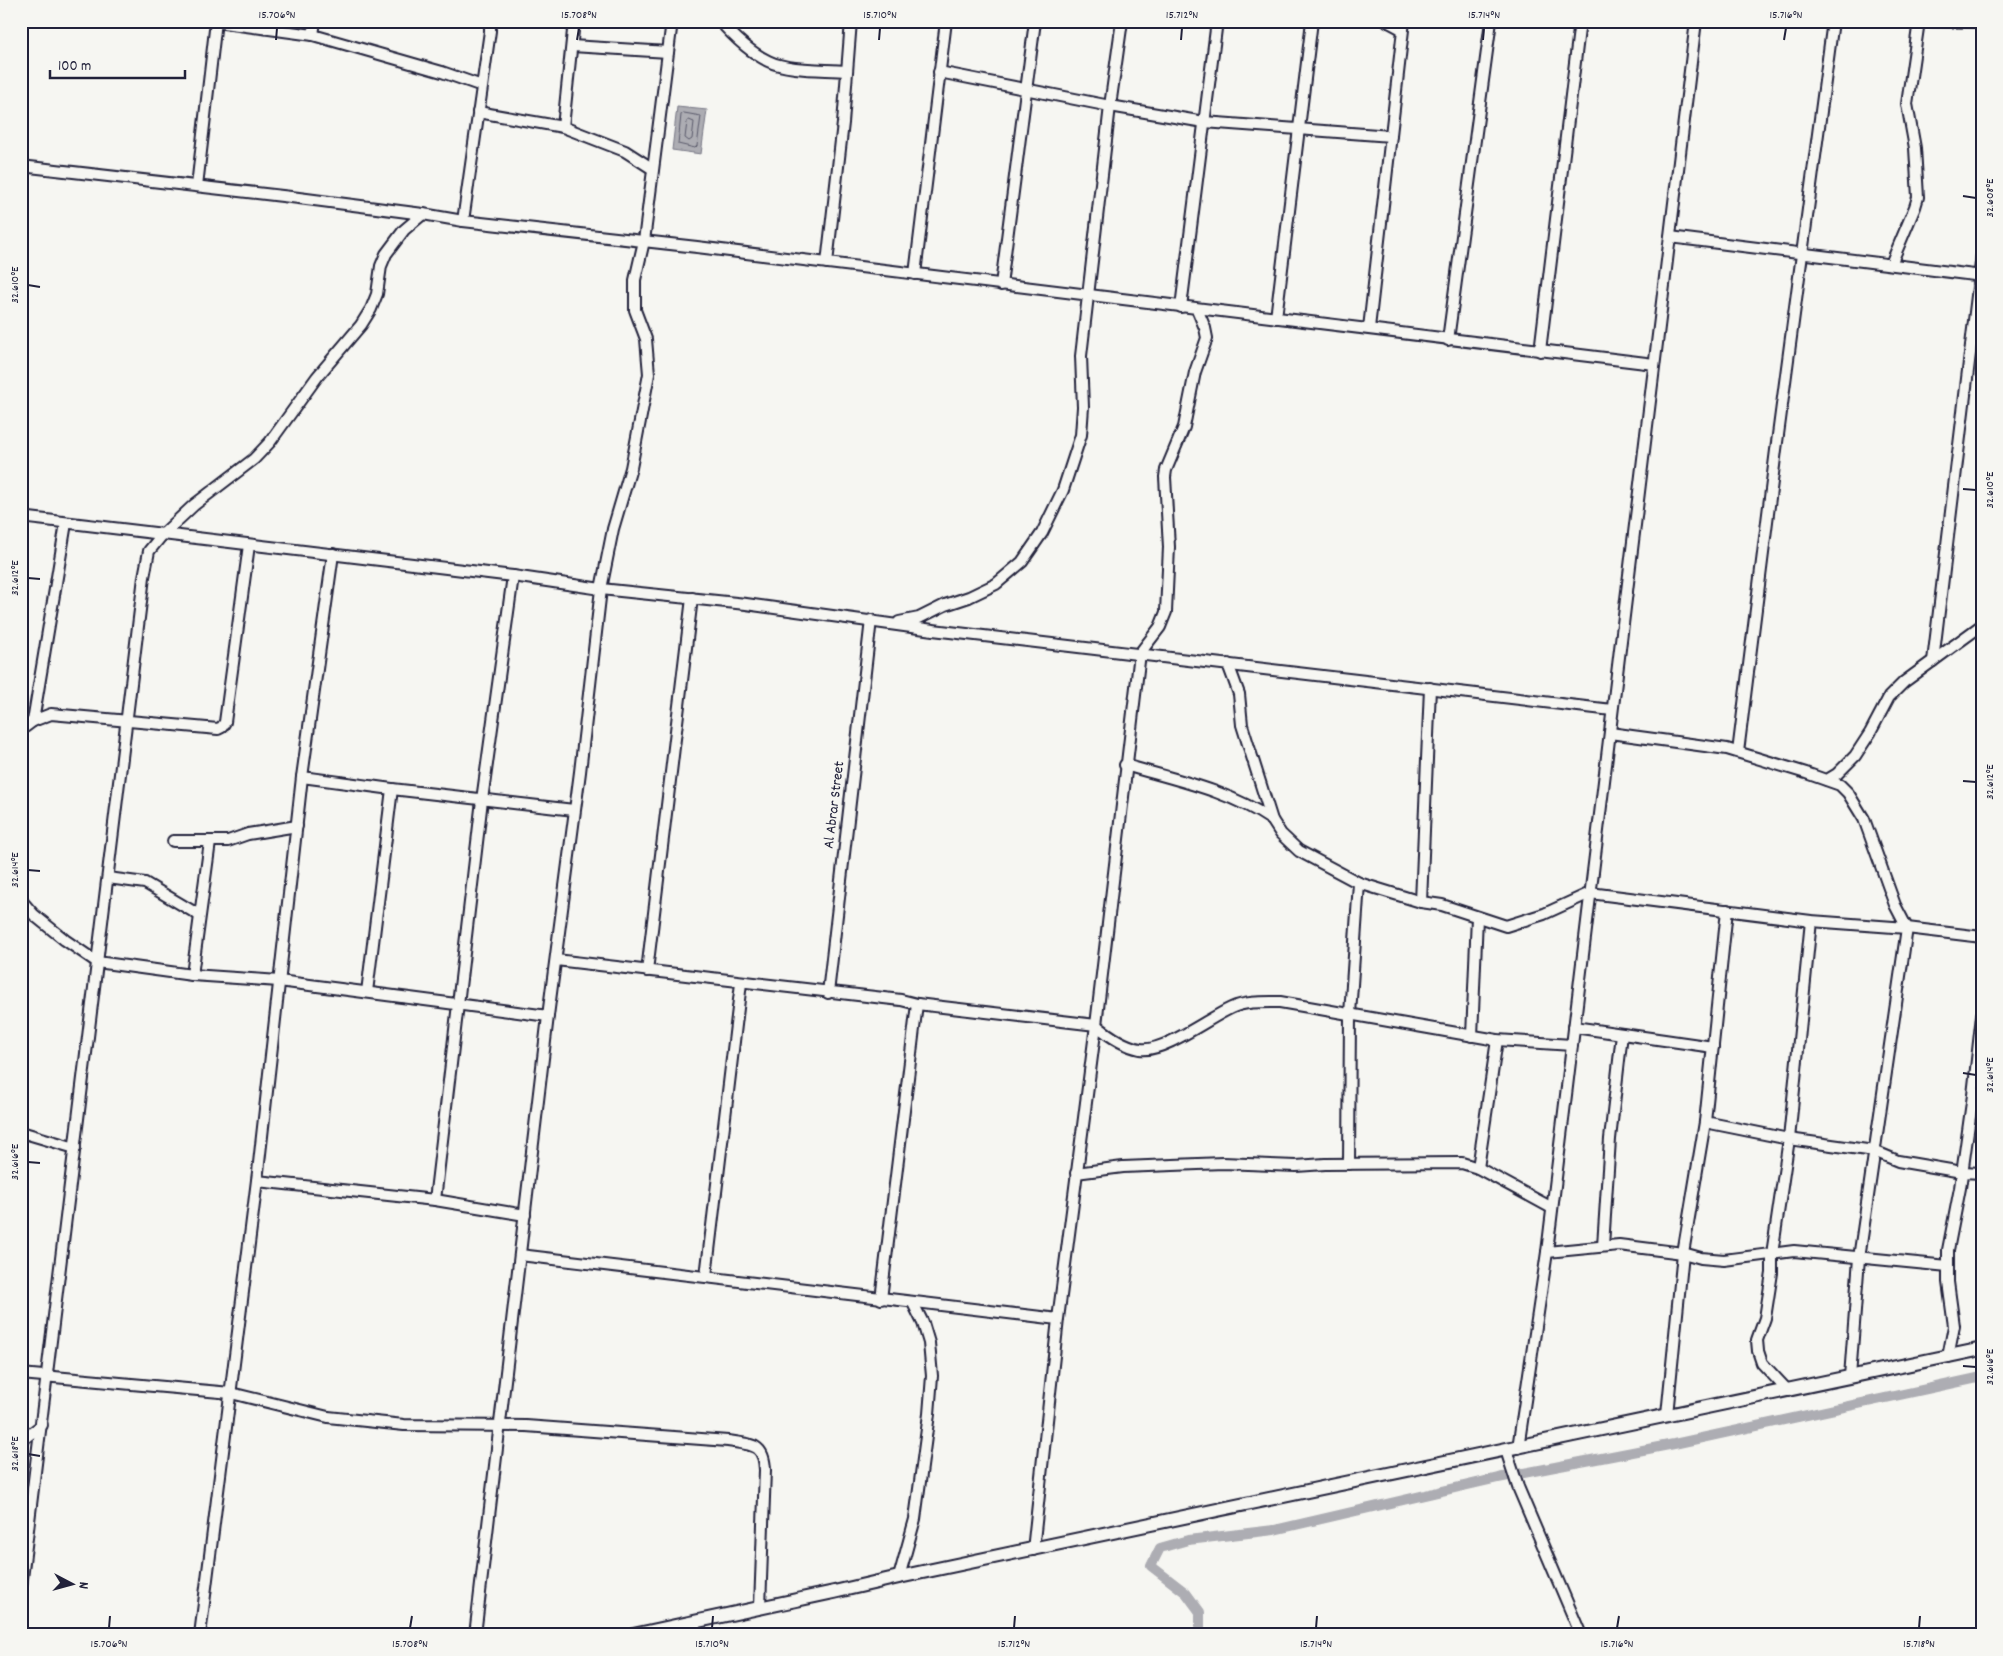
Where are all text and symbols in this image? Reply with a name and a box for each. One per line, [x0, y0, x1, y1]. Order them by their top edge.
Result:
text: 15.706°N [259, 7, 296, 24]
text: 15.708°N [561, 7, 597, 24]
text: 15.710°N [863, 7, 897, 24]
text: 15.712°N [1166, 7, 1198, 24]
text: 15.714°N [1468, 7, 1500, 24]
text: 15.716°N [1769, 7, 1803, 24]
scale bar [50, 48, 185, 80]
text: 100 m [58, 56, 91, 78]
text: 32.608°E [1982, 178, 1999, 218]
text: 32.610°E [7, 266, 24, 303]
text: 32.610°E [1982, 471, 1999, 508]
text: 32.612°E [7, 560, 24, 596]
street label: Al Abrar Street [819, 760, 851, 850]
text: 32.612°E [1982, 764, 1999, 800]
text: 32.614°E [7, 852, 24, 888]
text: 32.614°E [1982, 1057, 1999, 1093]
text: 32.616°E [7, 1143, 24, 1180]
text: 32.616°E [1982, 1348, 1999, 1385]
text: 32.618°E [7, 1436, 24, 1472]
north arrow [48, 1558, 98, 1608]
text: N [73, 1581, 93, 1590]
text: 15.706°N [91, 1636, 128, 1653]
text: 15.708°N [392, 1636, 428, 1653]
text: 15.710°N [695, 1636, 729, 1653]
text: 15.712°N [998, 1636, 1030, 1653]
text: 15.714°N [1300, 1636, 1332, 1653]
text: 15.716°N [1600, 1636, 1634, 1653]
text: 15.718°N [1903, 1636, 1935, 1653]

